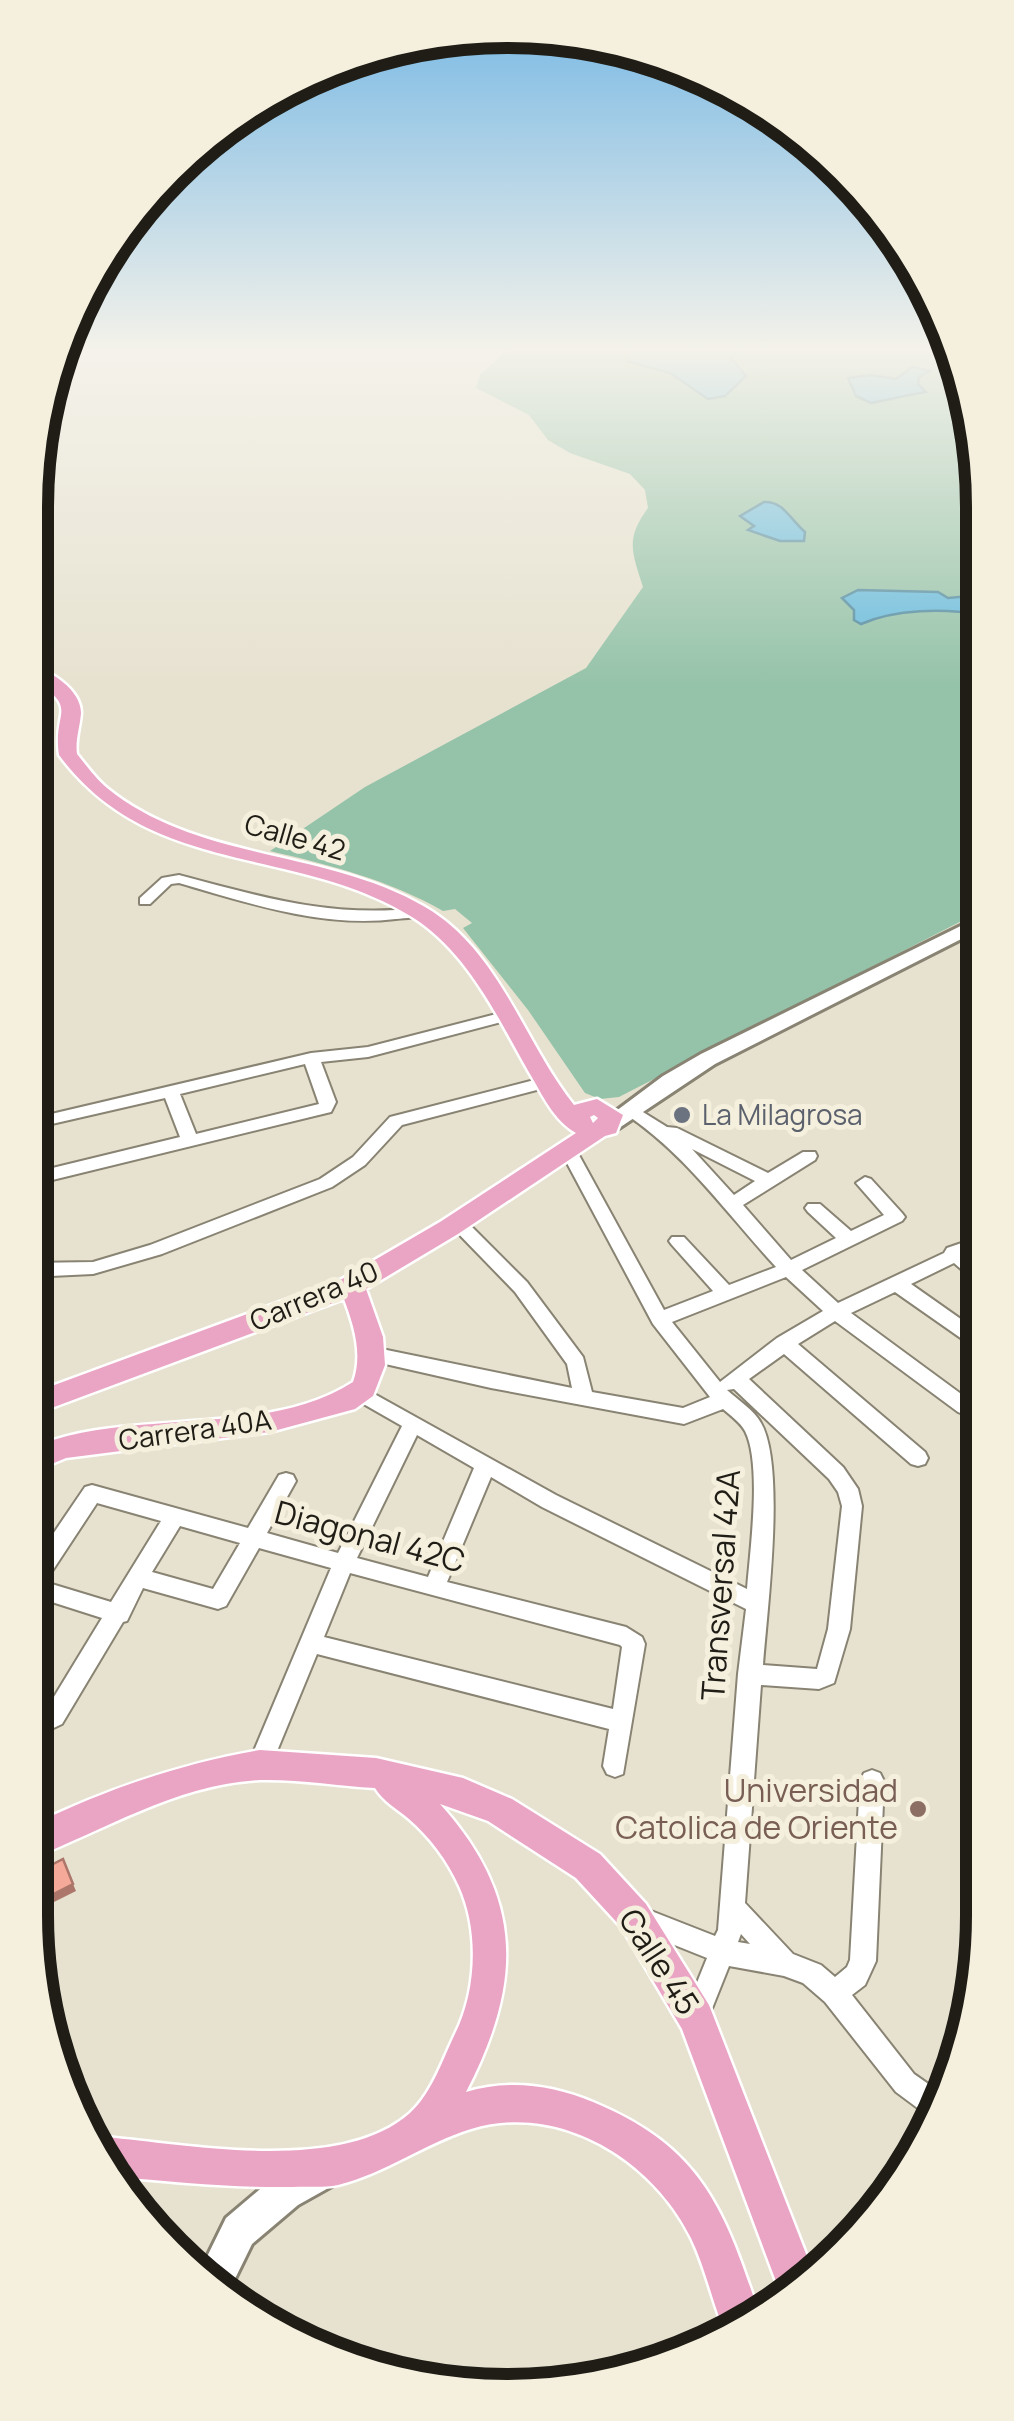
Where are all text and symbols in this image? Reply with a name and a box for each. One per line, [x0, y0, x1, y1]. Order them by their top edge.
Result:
street label: Calle 42 [240, 804, 350, 869]
place label: La Milagrosa [702, 1095, 863, 1133]
marker: La Milagrosa [671, 1104, 693, 1126]
street label: Carrera 40 [244, 1251, 384, 1339]
street label: Carrera 40A [116, 1399, 274, 1459]
street label: Transversal 42A [690, 1468, 750, 1702]
street label: Diagonal 42C [270, 1490, 470, 1583]
place label: Universidad Catolica de Oriente [615, 1768, 898, 1849]
marker: Universidad Catolica de Oriente [907, 1798, 929, 1820]
street label: Calle 45 [609, 1900, 710, 2023]

